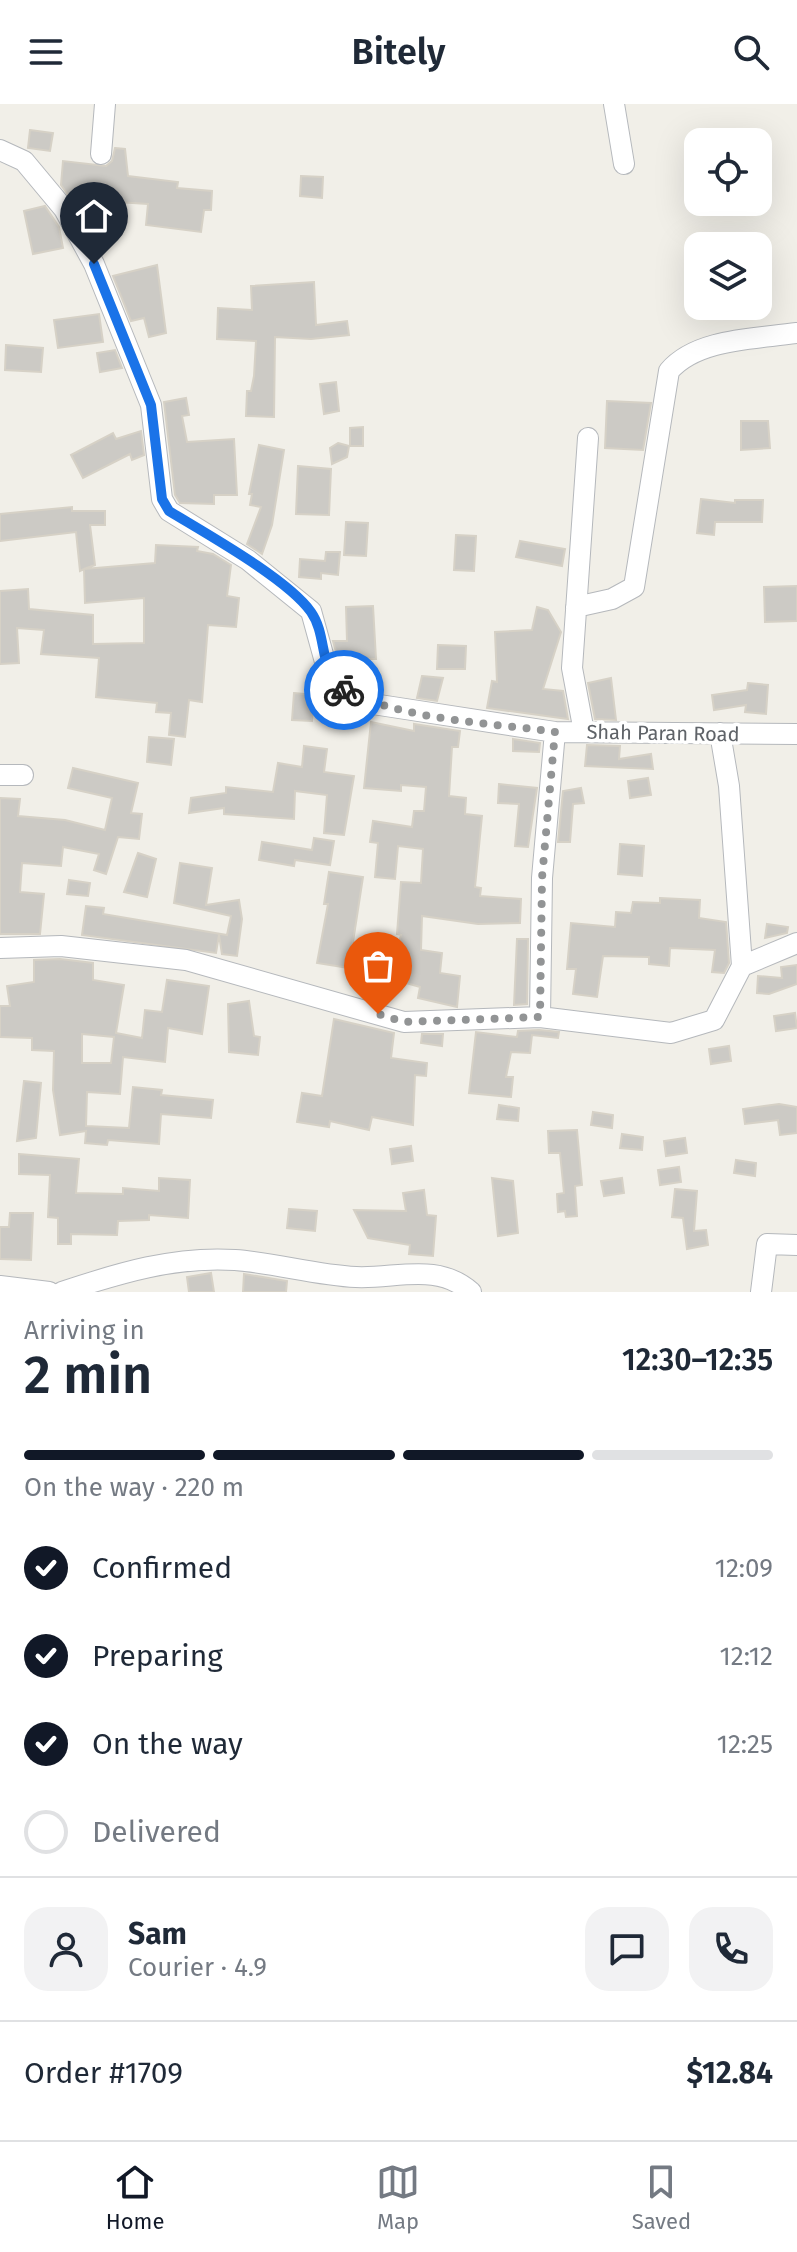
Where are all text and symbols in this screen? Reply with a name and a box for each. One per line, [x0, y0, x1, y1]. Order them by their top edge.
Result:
icon: menu [24, 30, 68, 74]
text: Bitely [352, 30, 445, 74]
icon: search [729, 30, 773, 74]
map controls [684, 128, 772, 320]
button: locate [684, 128, 772, 216]
pin [60, 182, 128, 264]
icon: home [72, 194, 116, 238]
button: layers [684, 232, 772, 320]
courier [304, 650, 384, 730]
icon: bike [322, 668, 366, 712]
street label: Shah Paran Road [586, 720, 740, 746]
pin [344, 932, 412, 1014]
icon: bag [356, 944, 400, 988]
text: Arriving in [24, 1315, 145, 1346]
text: 12:30–12:35 [622, 1342, 773, 1378]
text: 2 min [24, 1344, 152, 1407]
text: On the way · 220 m [24, 1472, 244, 1503]
icon: check [24, 1546, 68, 1590]
text: Confirmed [92, 1550, 232, 1586]
text: 12:09 [715, 1553, 773, 1584]
icon: check [24, 1634, 68, 1678]
text: Preparing [92, 1638, 223, 1674]
text: 12:12 [720, 1641, 773, 1672]
icon: check [24, 1722, 68, 1766]
text: On the way [92, 1726, 243, 1762]
text: 12:25 [717, 1729, 773, 1760]
text: Delivered [92, 1814, 221, 1850]
button: person [24, 1907, 108, 1991]
button: chat [585, 1907, 669, 1991]
button: phone [689, 1907, 773, 1991]
text: Sam [128, 1916, 187, 1952]
text: Courier · 4.9 [128, 1952, 267, 1983]
text: Order #1709 [24, 2055, 183, 2091]
text: $12.84 [687, 2055, 773, 2091]
tab: Home [106, 2160, 164, 2235]
tab: Map [376, 2160, 420, 2235]
tab: Saved [632, 2160, 691, 2235]

